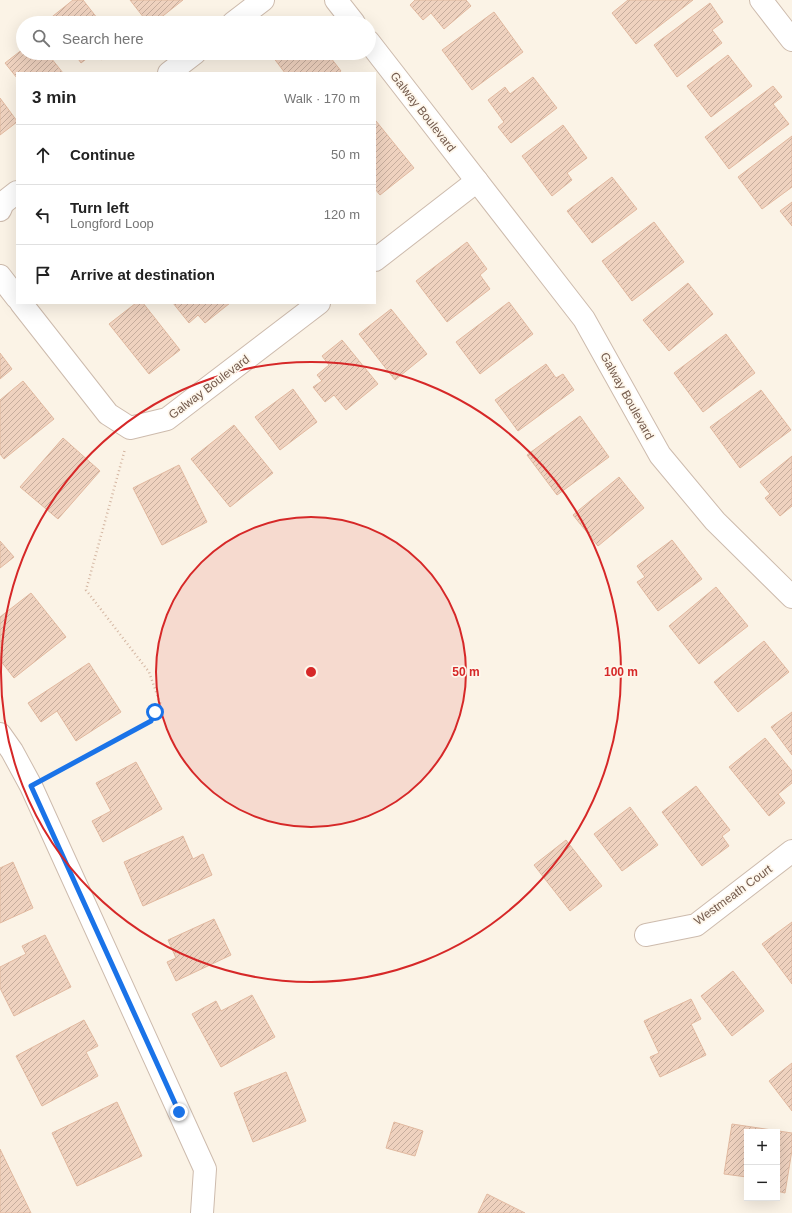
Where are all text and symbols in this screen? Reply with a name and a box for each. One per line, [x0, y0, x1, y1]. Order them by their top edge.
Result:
search box [16, 16, 376, 60]
icon: search [30, 27, 52, 49]
text: Search here [62, 30, 144, 47]
street label: Galway Boulevard [388, 69, 458, 155]
text: 3 min [32, 88, 76, 107]
text: Walk · 170 m [284, 91, 360, 106]
icon: ahead [32, 144, 54, 166]
text: Continue [70, 146, 135, 163]
text: 50 m [331, 147, 360, 162]
text: Turn left [70, 199, 129, 216]
icon: left [32, 204, 54, 226]
text: 120 m [324, 207, 360, 222]
text: Longford Loop [70, 216, 154, 231]
icon: arrive [32, 264, 54, 286]
text: Arrive at destination [70, 266, 215, 283]
street label: Galway Boulevard [597, 350, 657, 442]
street label: Galway Boulevard [166, 352, 252, 422]
centre of rings [304, 665, 318, 679]
text: 50 m [452, 665, 480, 679]
text: 100 m [604, 665, 638, 679]
route start [146, 703, 164, 721]
street label: Westmeath Court [691, 862, 775, 928]
route end [170, 1103, 188, 1121]
map controls [744, 1129, 780, 1201]
button: + [744, 1129, 780, 1165]
button: − [744, 1165, 780, 1201]

